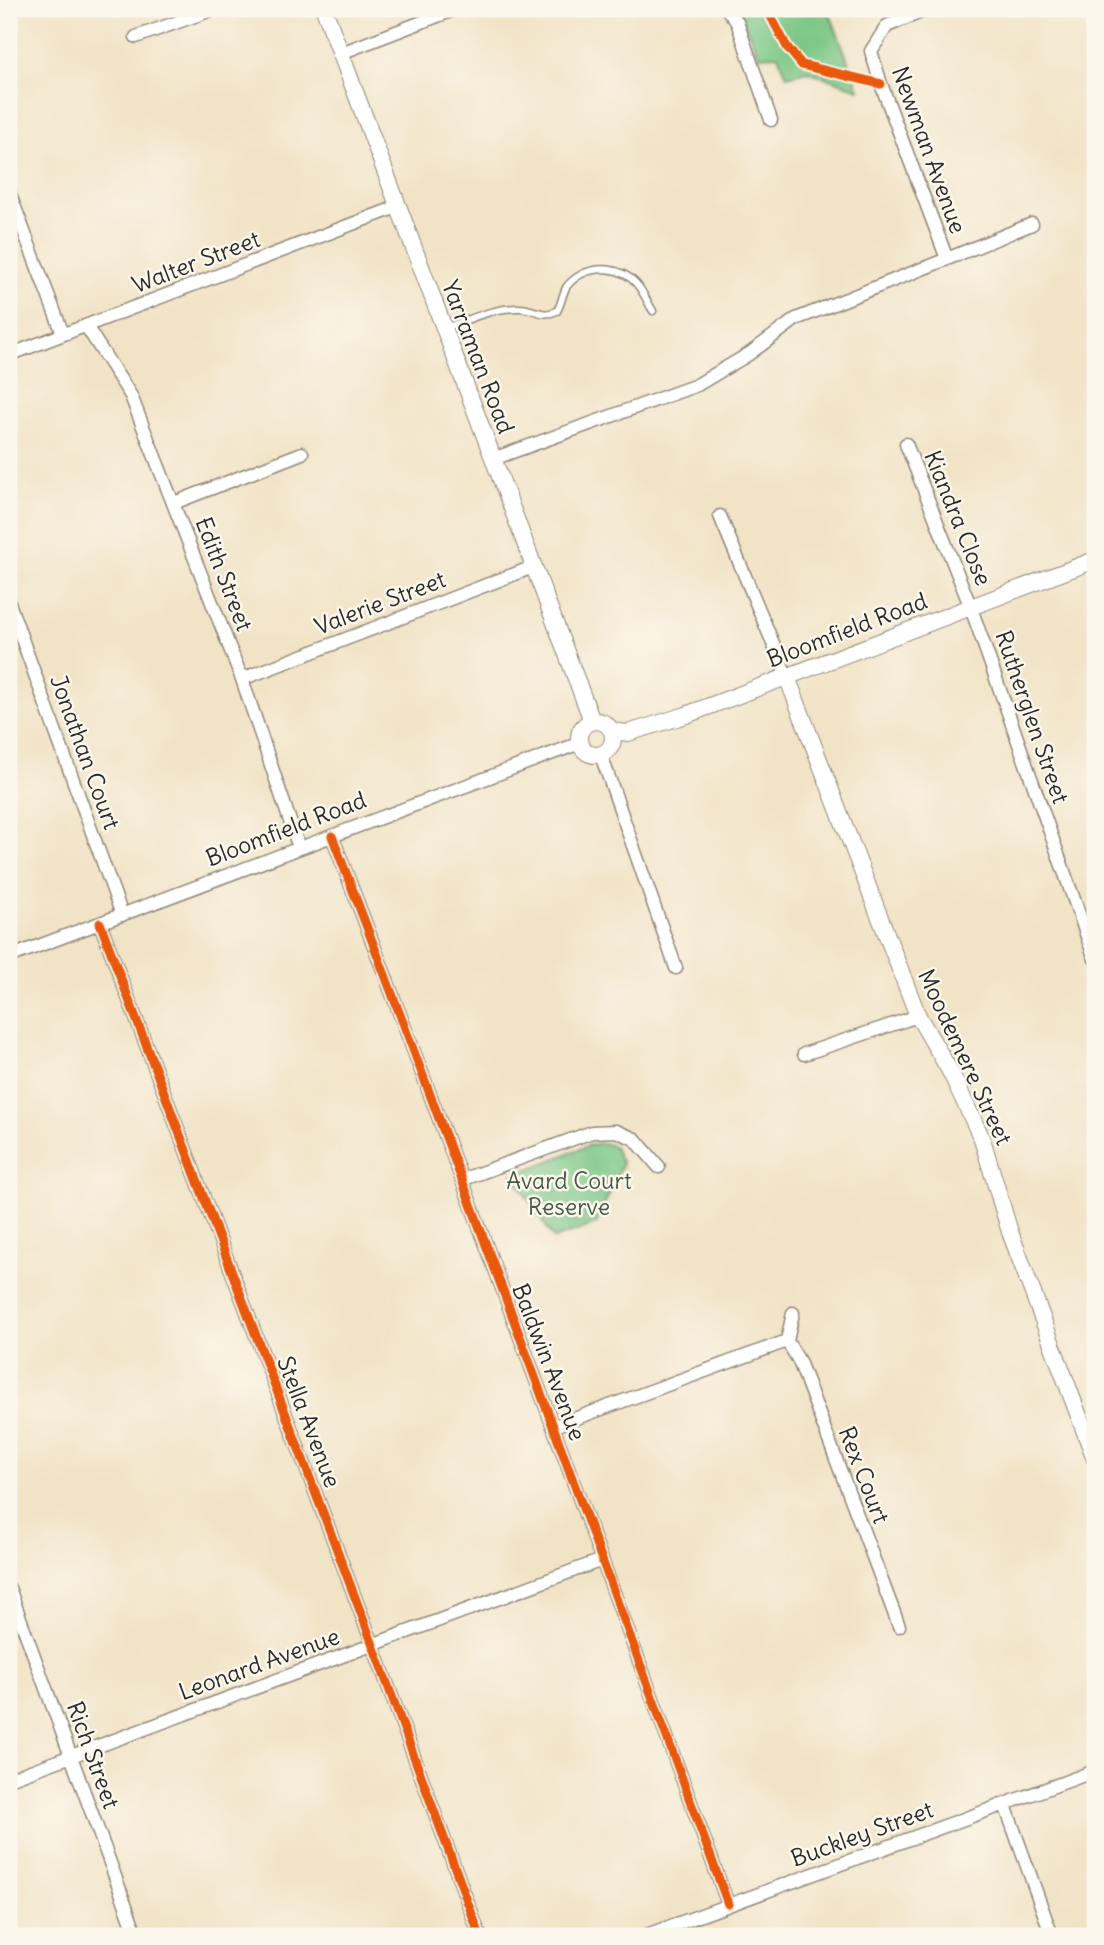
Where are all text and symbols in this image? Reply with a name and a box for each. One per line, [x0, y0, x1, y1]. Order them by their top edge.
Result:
street label: Newman Avenue [886, 62, 973, 237]
street label: Walter Street [128, 224, 264, 299]
street label: Yarraman Road [436, 276, 521, 438]
street label: Kiandra Close [918, 446, 999, 590]
street label: Edith Street [189, 513, 260, 635]
street label: Valerie Street [310, 564, 450, 641]
street label: Bloomfield Road [763, 586, 931, 673]
street label: Rutherglen Street [989, 627, 1076, 807]
street label: Jonathan Court [44, 671, 127, 833]
street label: Bloomfield Road [202, 785, 370, 872]
street label: Moodemere Street [912, 964, 1019, 1150]
park label: Avard Court Reserve [506, 1166, 632, 1221]
street label: Baldwin Avenue [506, 1279, 593, 1445]
street label: Stella Avenue [271, 1352, 348, 1492]
street label: Rex Court [833, 1422, 896, 1528]
street label: Leonard Avenue [175, 1621, 343, 1706]
street label: Rich Street [61, 1697, 126, 1812]
street label: Buckley Street [787, 1794, 937, 1873]

